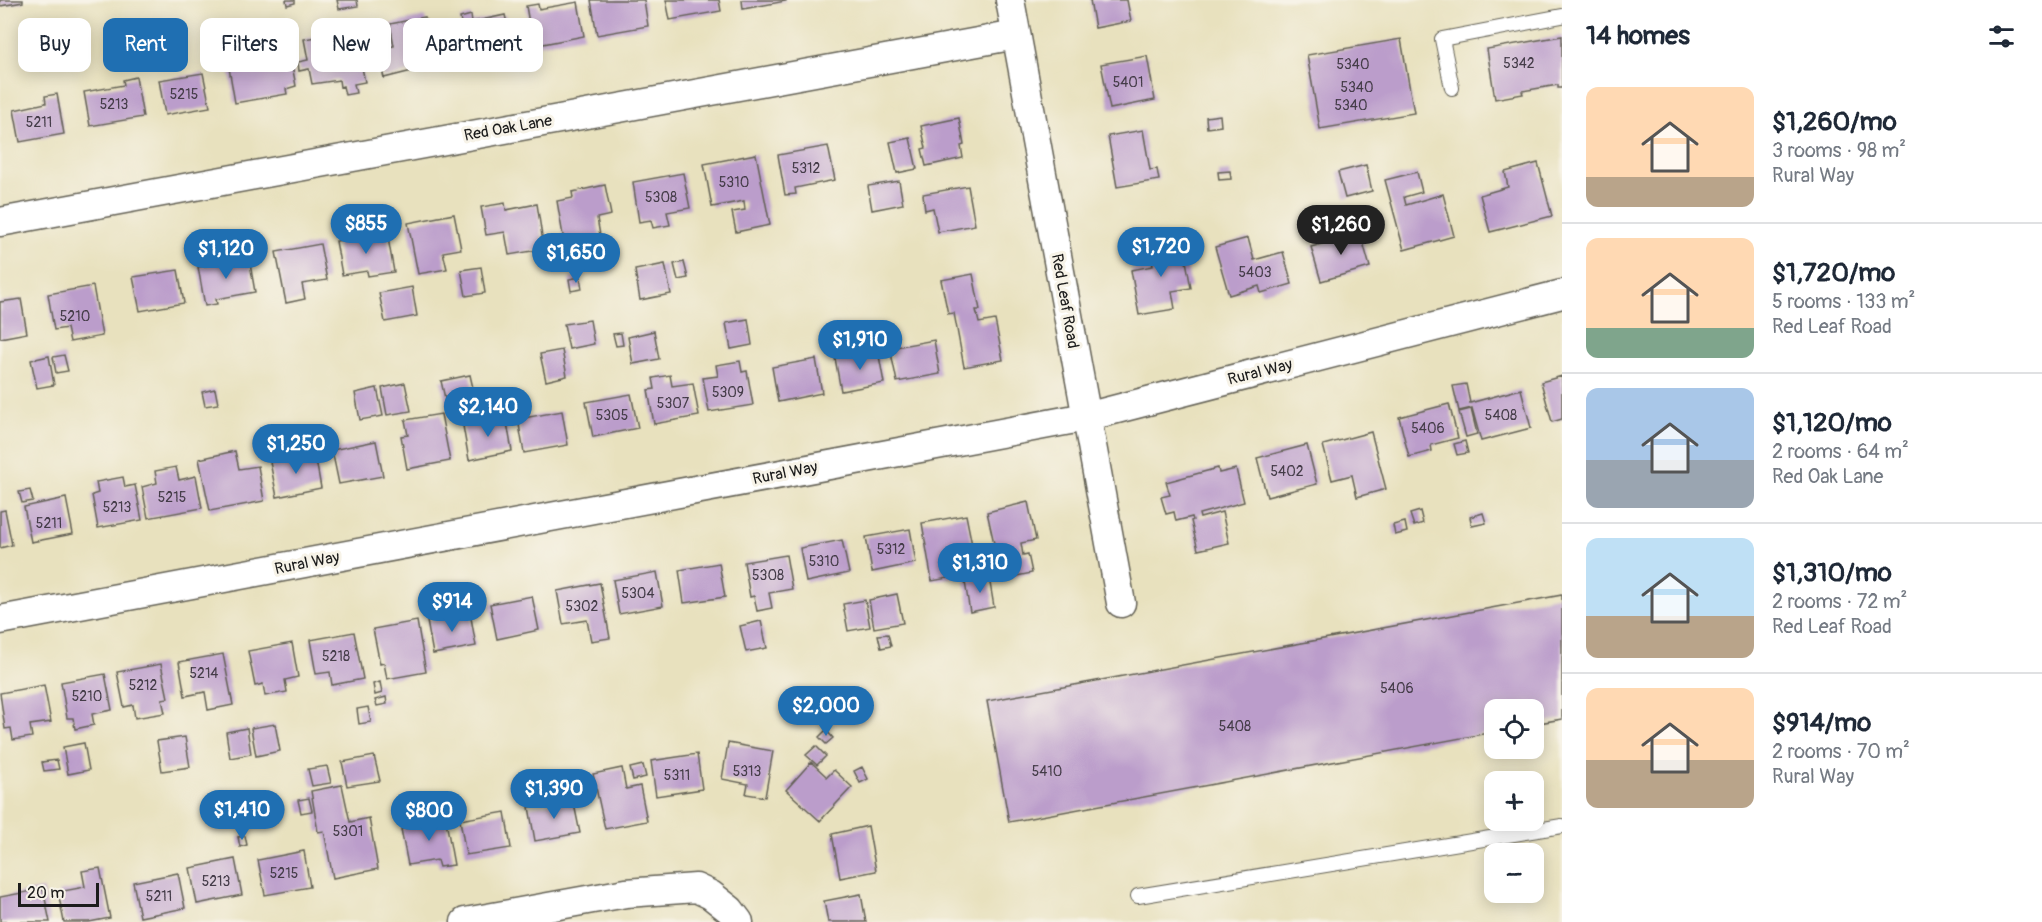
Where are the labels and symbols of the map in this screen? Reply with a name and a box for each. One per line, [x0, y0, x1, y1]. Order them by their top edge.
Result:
house number: 5342 [1503, 55, 1535, 72]
house number: 5340 [1336, 56, 1370, 73]
house number: 5401 [1113, 74, 1143, 91]
house number: 5340 [1340, 79, 1374, 96]
house number: 5215 [170, 86, 198, 103]
house number: 5213 [100, 96, 129, 113]
house number: 5340 [1334, 97, 1368, 114]
street label: Red Oak Lane [462, 110, 554, 146]
house number: 5211 [26, 114, 52, 131]
house number: 5312 [792, 160, 821, 177]
house number: 5310 [719, 174, 749, 191]
house number: 5308 [645, 189, 677, 206]
pin: $855 [330, 204, 402, 255]
pin: $1,260 [1292, 205, 1390, 256]
pin: $1,720 [1112, 227, 1210, 278]
pin: $1,120 [177, 229, 275, 280]
pin: $1,650 [527, 233, 625, 284]
street label: Red Leaf Road [1047, 252, 1083, 350]
house number: 5403 [1238, 264, 1272, 281]
house number: 5210 [60, 308, 90, 325]
pin: $1,910 [811, 320, 909, 371]
street label: Rural Way [1226, 354, 1294, 390]
house number: 5309 [712, 384, 744, 401]
pin: $2,140 [439, 387, 537, 438]
house number: 5307 [657, 395, 690, 412]
house number: 5305 [596, 407, 628, 424]
house number: 5408 [1485, 407, 1517, 424]
house number: 5406 [1411, 420, 1445, 437]
pin: $1,250 [247, 424, 345, 475]
street label: Rural Way [751, 457, 819, 489]
house number: 5402 [1270, 463, 1304, 480]
house number: 5215 [158, 489, 186, 506]
house number: 5213 [103, 499, 132, 516]
house number: 5211 [36, 515, 62, 532]
house number: 5312 [877, 541, 906, 558]
pin: $1,310 [931, 543, 1029, 594]
street label: Rural Way [273, 547, 341, 579]
house number: 5310 [809, 553, 839, 570]
house number: 5308 [752, 567, 784, 584]
pin: $914 [416, 582, 488, 633]
house number: 5304 [621, 585, 655, 602]
house number: 5302 [566, 598, 599, 615]
house number: 5218 [322, 648, 350, 665]
house number: 5214 [189, 665, 219, 682]
house number: 5212 [129, 677, 158, 694]
house number: 5406 [1380, 680, 1414, 697]
pin: $2,000 [777, 686, 875, 737]
house number: 5210 [72, 688, 102, 705]
house number: 5408 [1219, 718, 1251, 735]
house number: 5313 [733, 763, 762, 780]
house number: 5410 [1032, 763, 1062, 780]
house number: 5311 [664, 767, 690, 784]
pin: $1,390 [505, 769, 603, 820]
pin: $1,410 [193, 790, 291, 841]
pin: $800 [393, 791, 465, 842]
house number: 5301 [333, 823, 363, 840]
house number: 5215 [270, 865, 298, 882]
house number: 5213 [202, 873, 231, 890]
scale bar [18, 880, 99, 908]
house number: 5211 [146, 888, 172, 905]

